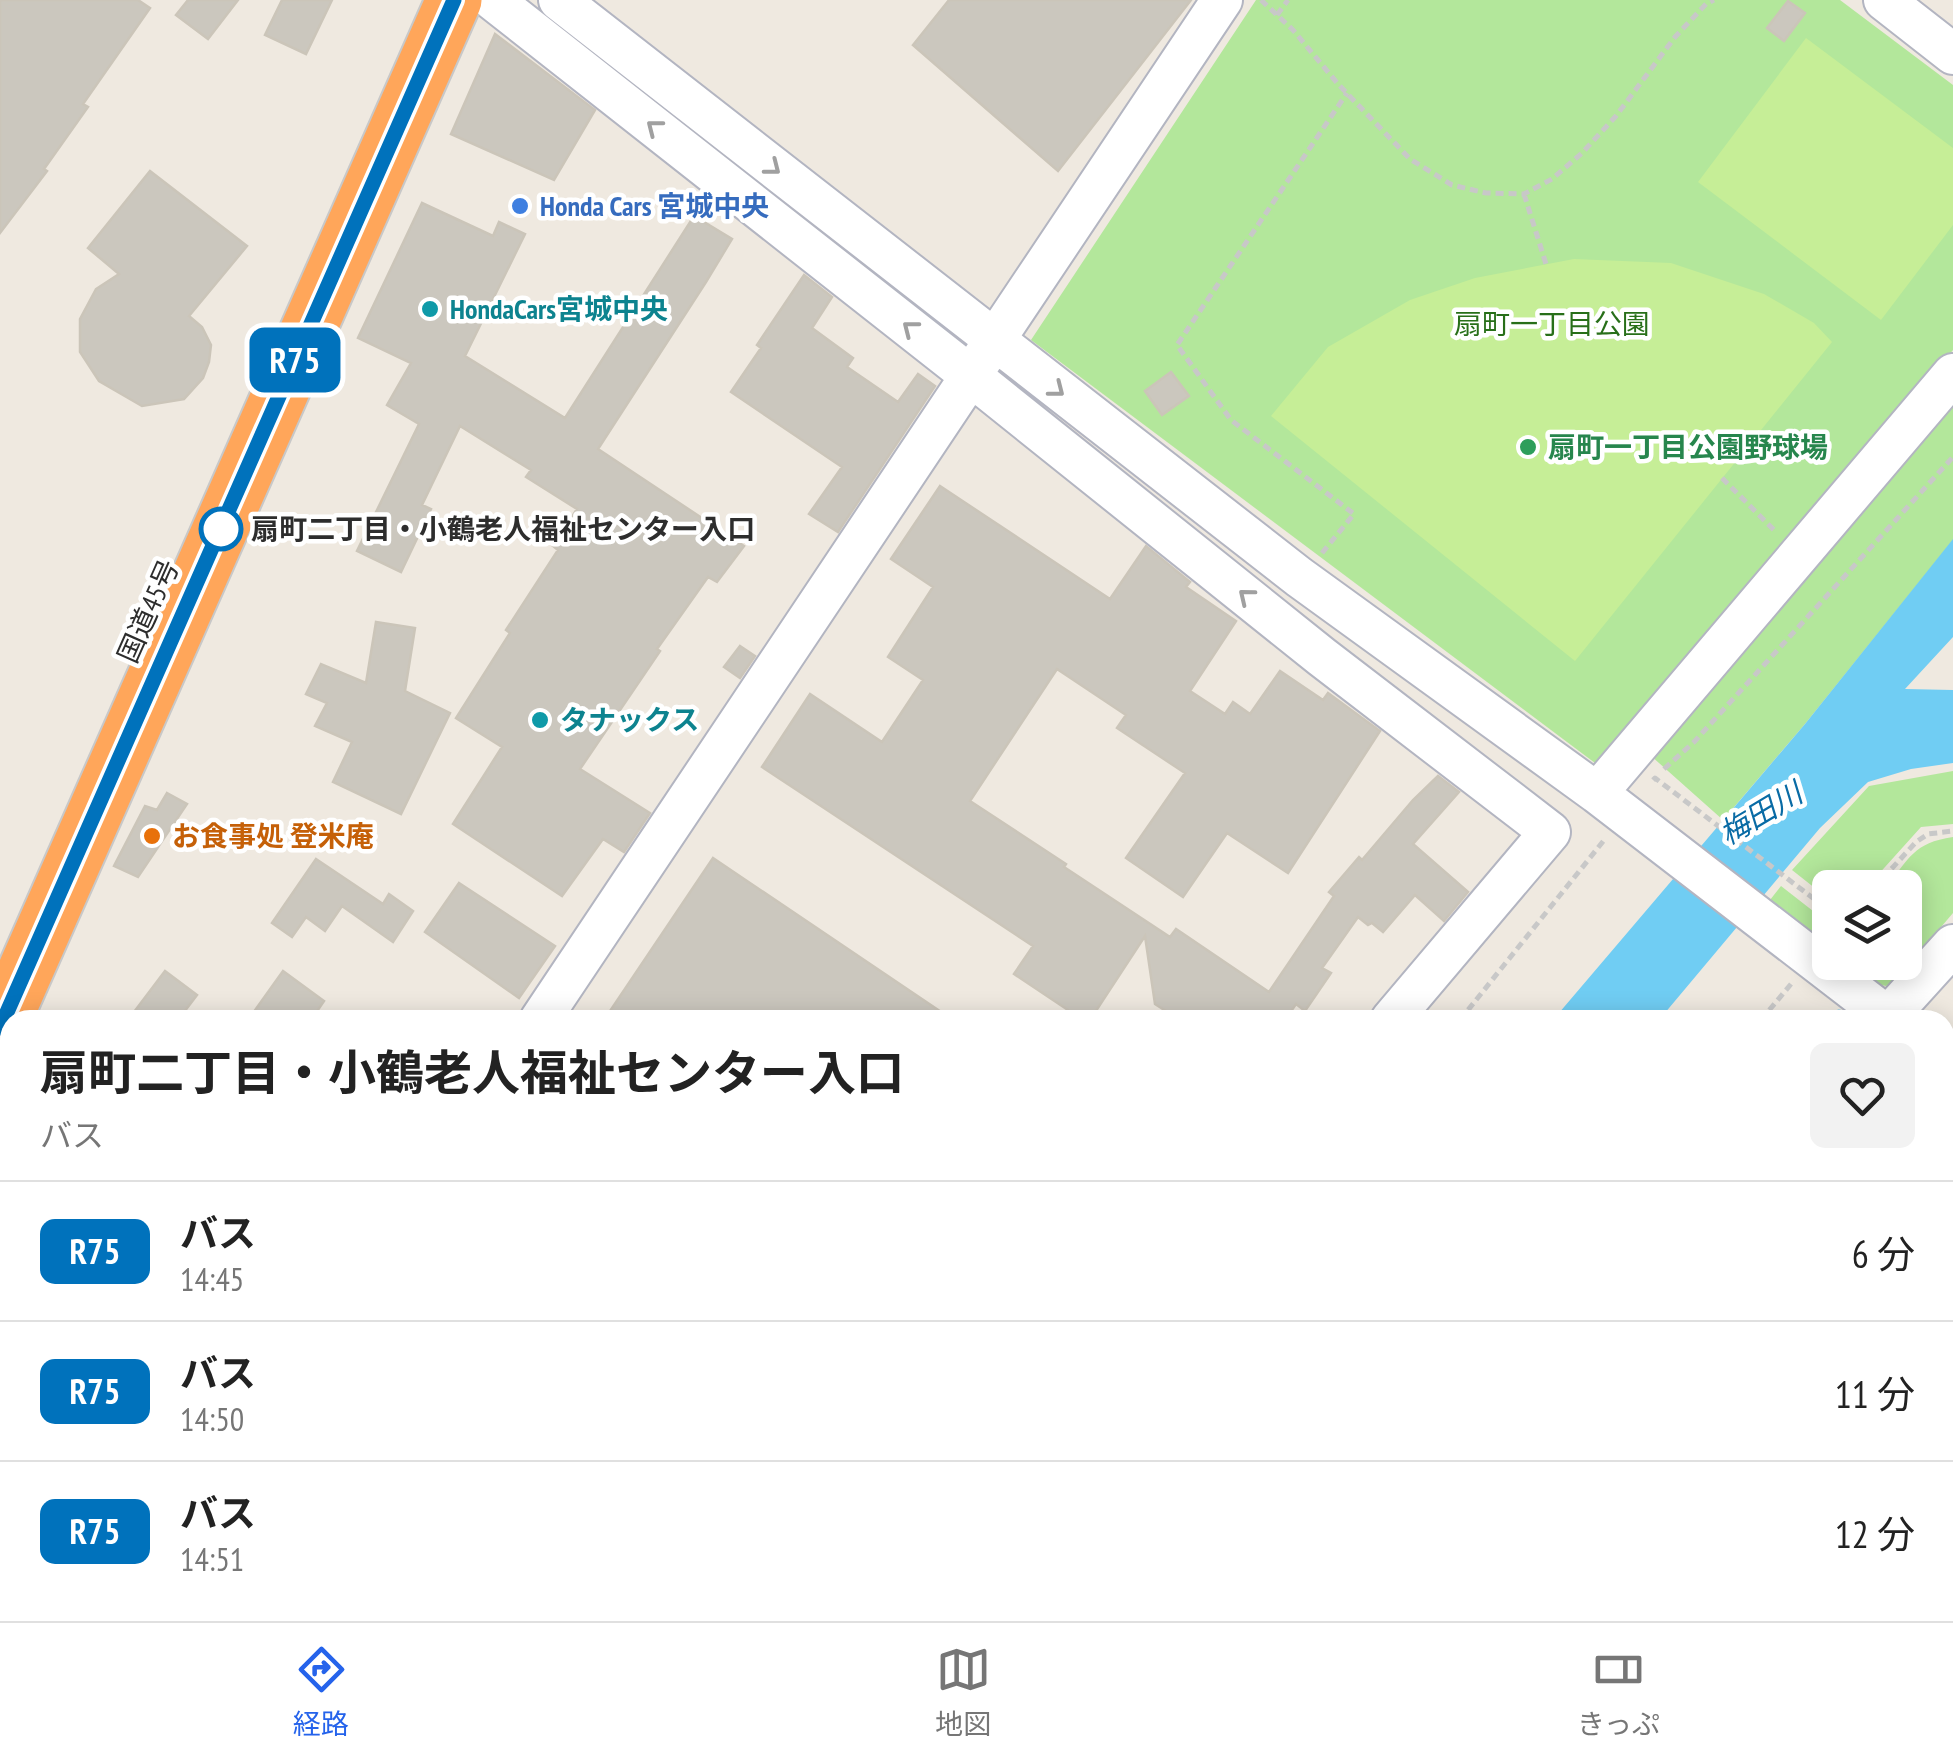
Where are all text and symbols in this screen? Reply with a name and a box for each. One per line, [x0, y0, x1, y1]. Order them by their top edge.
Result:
one-way arrow [648, 121, 666, 139]
one-way arrow [762, 156, 780, 174]
place label: Honda Cars 宮城中央 [540, 187, 769, 224]
marker: Honda Cars 宮城中央 [509, 195, 531, 217]
place label: HondaCars宮城中央 [450, 290, 668, 327]
marker: HondaCars宮城中央 [419, 298, 441, 320]
park label: 扇町一丁目公園 [1454, 305, 1650, 342]
one-way arrow [903, 322, 921, 340]
line badge: R75 [238, 328, 352, 392]
text: R75 [269, 337, 321, 383]
one-way arrow [1046, 378, 1064, 395]
place label: 扇町一丁目公園野球場 [1548, 428, 1828, 465]
marker: 扇町一丁目公園野球場 [1517, 436, 1539, 458]
marker: 扇町二丁目・小鶴老人福祉センター入口 [200, 508, 242, 550]
place label: 扇町二丁目・小鶴老人福祉センター入口 [251, 510, 755, 547]
street label: 国道45号 [108, 553, 187, 668]
one-way arrow [1239, 590, 1257, 608]
place label: タナックス [560, 701, 699, 738]
marker: タナックス [529, 709, 551, 731]
water label: 梅田川 [1712, 771, 1811, 853]
place label: お食事処 登米庵 [172, 817, 374, 854]
marker: お食事処 登米庵 [141, 825, 163, 847]
map controls [1812, 870, 1922, 980]
button: layers [1812, 870, 1922, 980]
text: 扇町二丁目・小鶴老人福祉センター入口 [40, 1041, 904, 1103]
button: heart [1810, 1043, 1915, 1148]
text: バス [40, 1114, 104, 1156]
text: バス [180, 1208, 256, 1257]
text: R75 [69, 1228, 121, 1274]
text: 6 分 [1852, 1229, 1915, 1278]
text: 14:45 [180, 1258, 244, 1300]
text: バス [180, 1348, 256, 1397]
text: R75 [69, 1368, 121, 1414]
text: 11 分 [1835, 1369, 1915, 1418]
text: 14:50 [180, 1398, 244, 1440]
text: バス [180, 1488, 256, 1537]
text: R75 [69, 1508, 121, 1554]
text: 12 分 [1835, 1509, 1915, 1558]
text: 14:51 [180, 1538, 244, 1580]
tab: 経路 [293, 1642, 349, 1742]
tab: 地図 [935, 1642, 991, 1742]
tab: きっぷ [1577, 1642, 1660, 1742]

